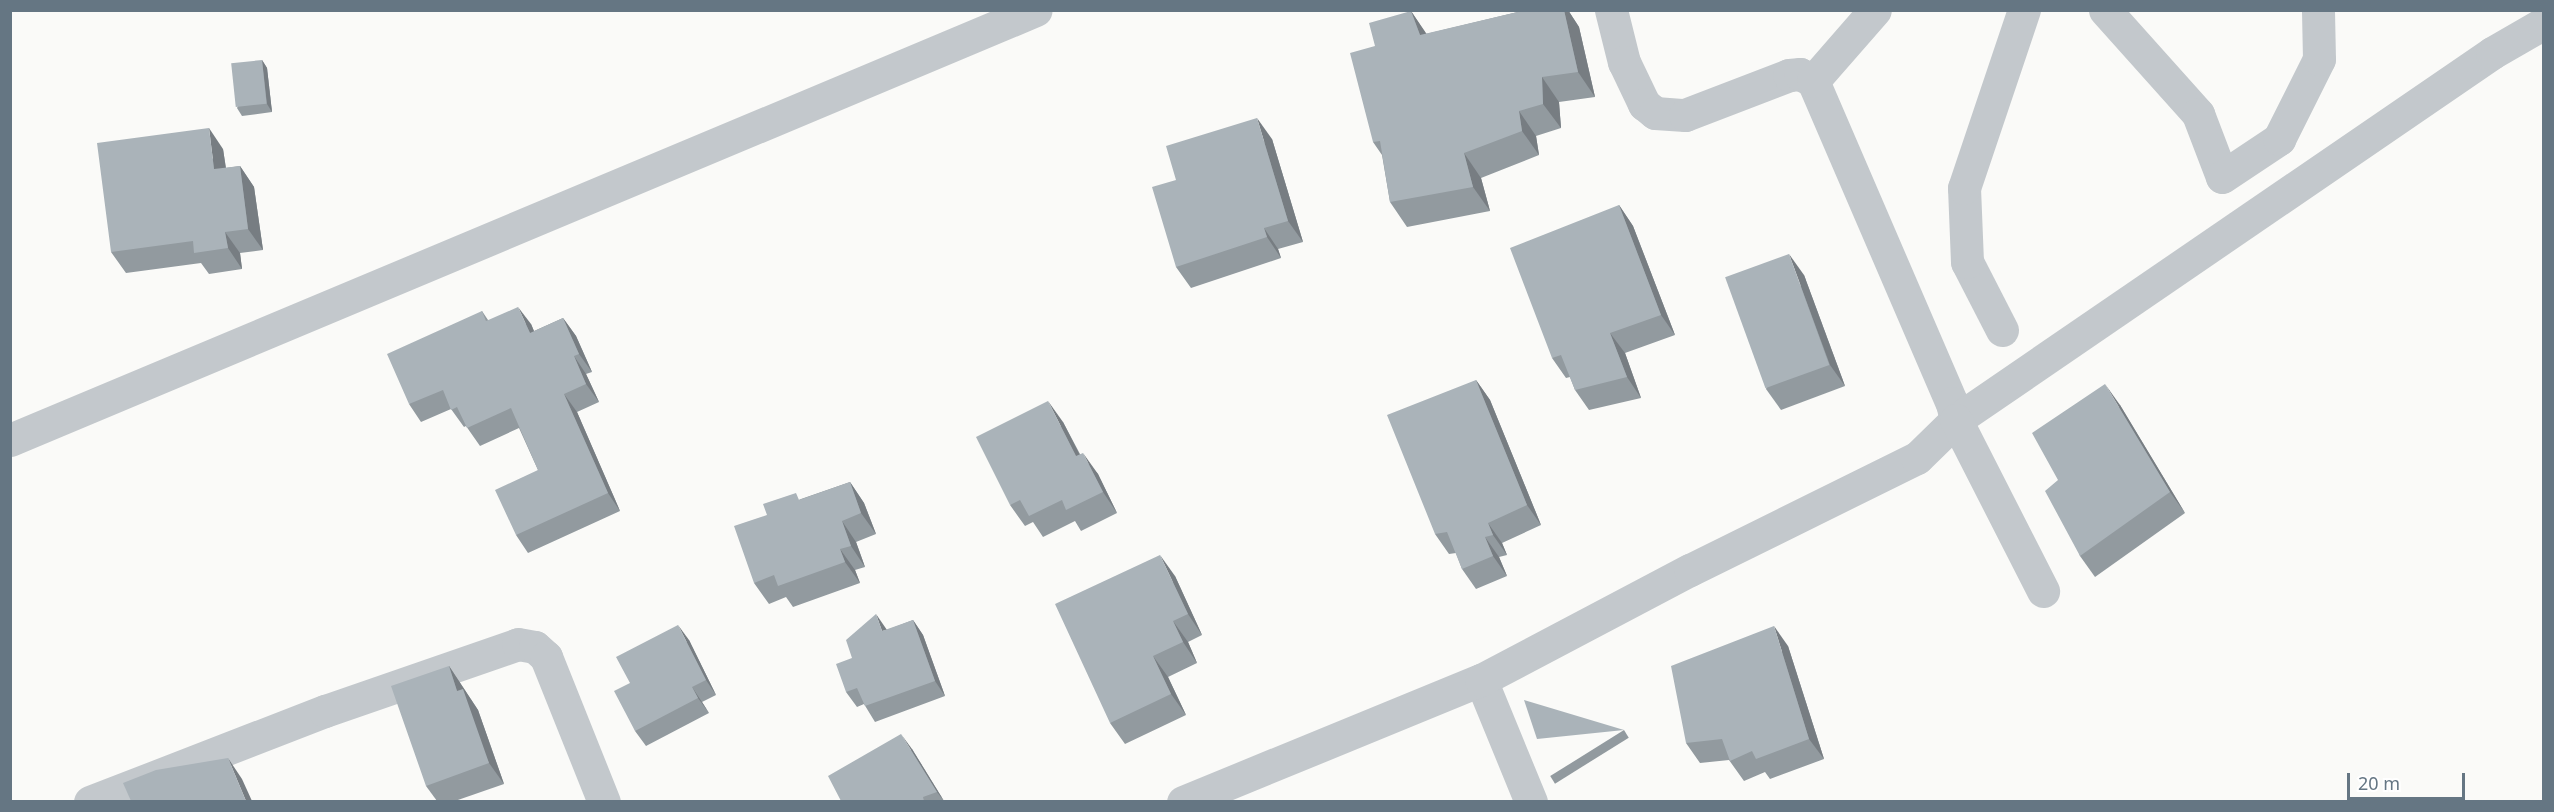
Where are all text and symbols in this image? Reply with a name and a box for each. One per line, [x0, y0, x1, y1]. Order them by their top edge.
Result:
scale bar [2350, 761, 2468, 799]
text: 20 m [2358, 771, 2400, 795]

